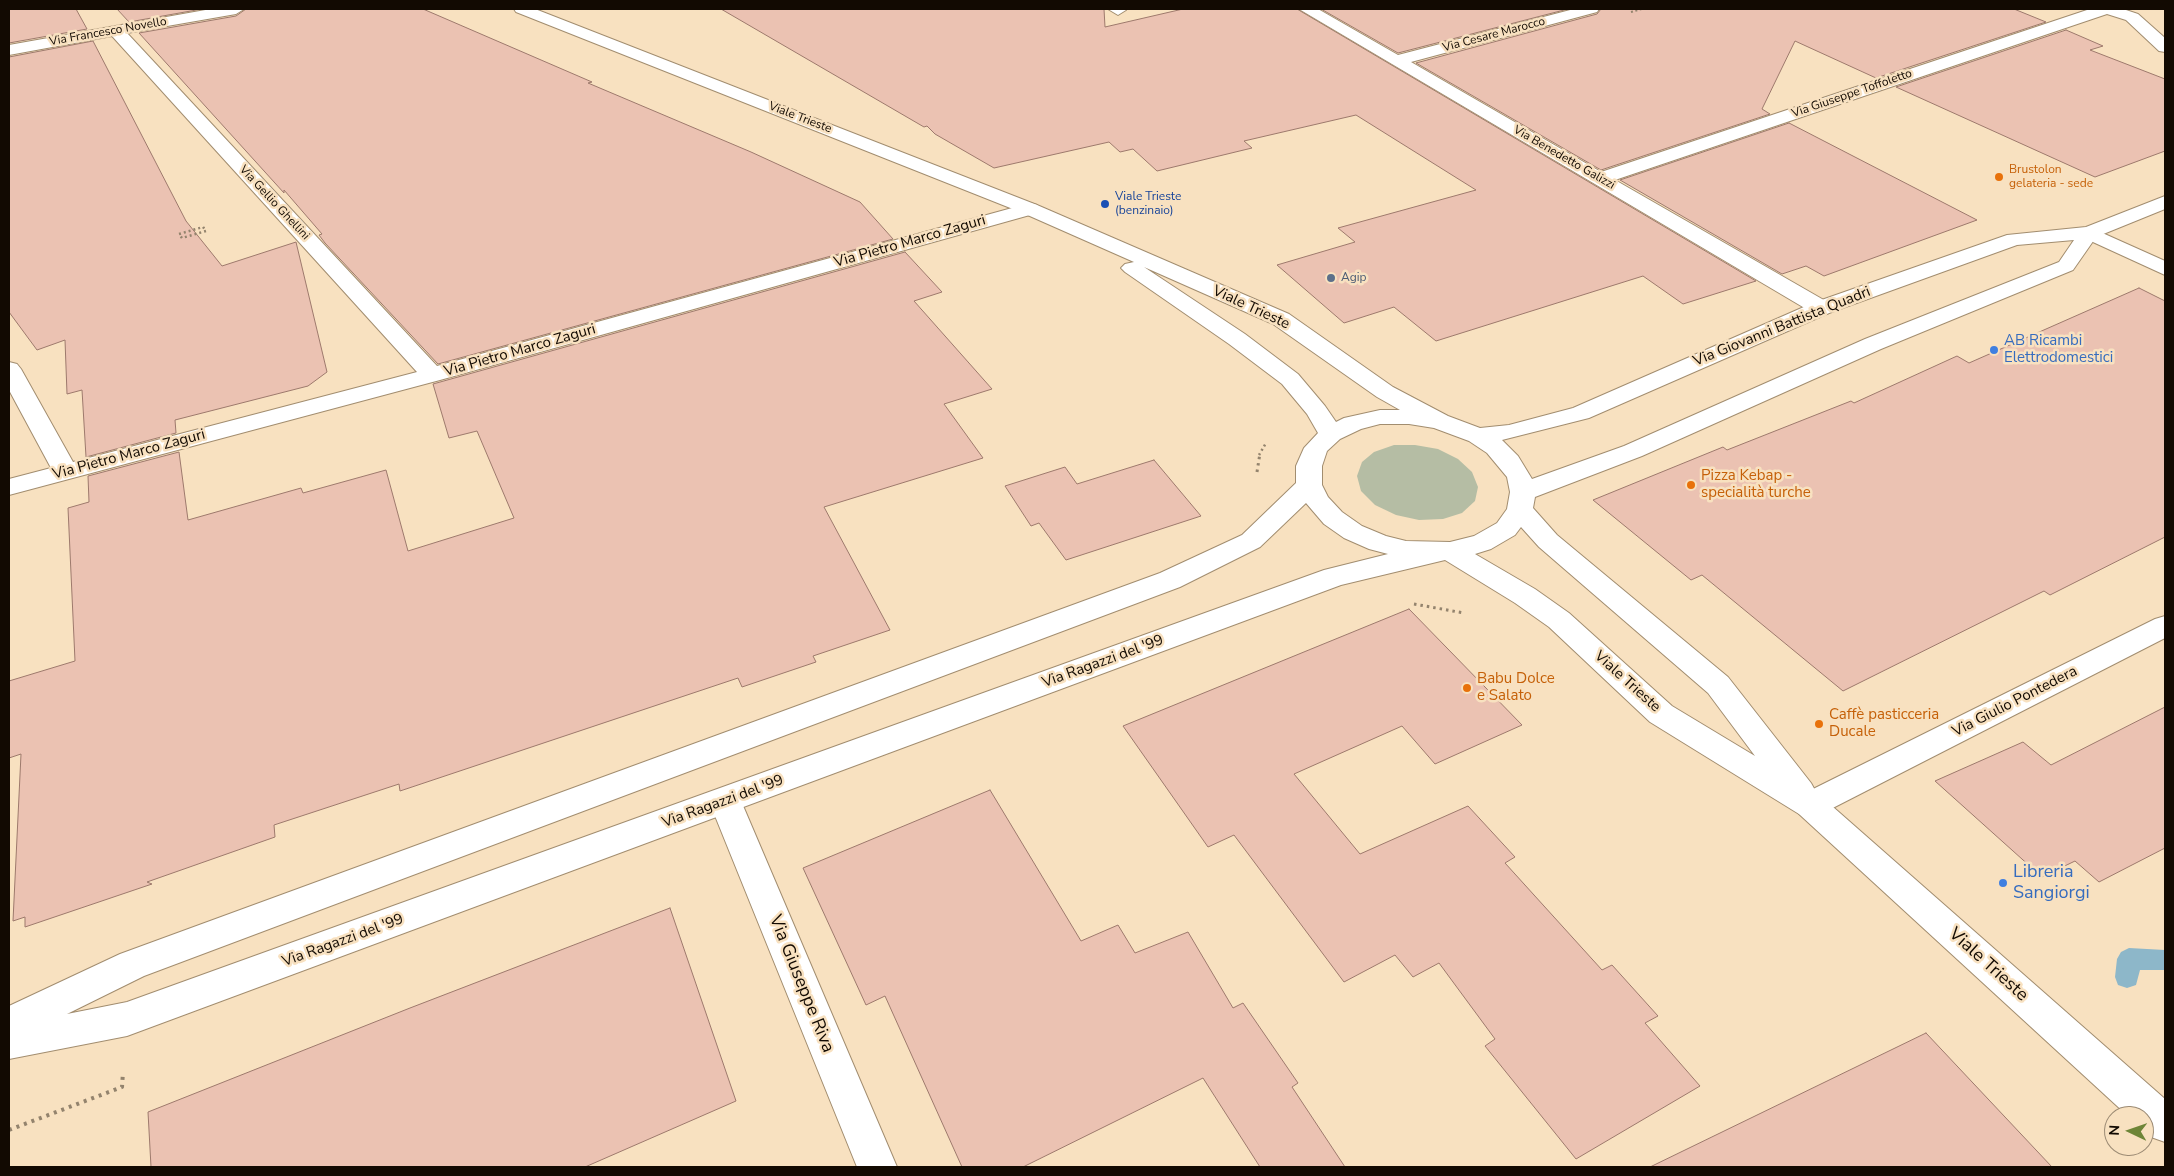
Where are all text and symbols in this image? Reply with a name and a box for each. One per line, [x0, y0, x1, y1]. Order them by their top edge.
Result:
street label: Via Cesare Marocco [1441, 14, 1547, 56]
street label: Via Francesco Novello [48, 15, 168, 49]
street label: Via Giuseppe Toffoletto [1790, 67, 1914, 121]
street label: Viale Trieste [766, 99, 834, 137]
street label: Via Benedetto Galizzi [1511, 123, 1617, 193]
street label: Via Gellio Ghellini [236, 163, 312, 243]
place label: Brustolon gelateria - sede [2009, 163, 2093, 191]
marker: Brustolon gelateria - sede [1993, 171, 2005, 183]
place label: Viale Trieste (benzinaio) [1115, 190, 1181, 218]
marker: Viale Trieste (benzinaio) [1099, 198, 1111, 210]
street label: Via Pietro Marco Zaguri [832, 212, 988, 272]
place label: Agip [1341, 271, 1366, 285]
marker: Agip [1325, 272, 1337, 284]
street label: Viale Trieste [1210, 282, 1292, 334]
street label: Via Giovanni Battista Quadri [1691, 283, 1873, 371]
street label: Via Pietro Marco Zaguri [442, 321, 598, 381]
place label: AB Ricambi Elettrodomestici [2004, 332, 2113, 367]
marker: AB Ricambi Elettrodomestici [1988, 344, 2000, 356]
street label: Via Pietro Marco Zaguri [51, 426, 207, 484]
place label: Pizza Kebap - specialità turche [1701, 467, 1811, 502]
marker: Pizza Kebap - specialità turche [1685, 479, 1697, 491]
street label: Via Ragazzi del '99 [1040, 632, 1166, 692]
street label: Viale Trieste [1590, 648, 1664, 716]
street label: Via Giulio Pontedera [1950, 663, 2080, 741]
place label: Babu Dolce e Salato [1477, 670, 1555, 705]
marker: Babu Dolce e Salato [1461, 682, 1473, 694]
place label: Caffè pasticceria Ducale [1829, 706, 1939, 741]
marker: Caffè pasticceria Ducale [1813, 718, 1825, 730]
street label: Via Ragazzi del '99 [660, 772, 786, 832]
place label: Libreria Sangiorgi [2013, 862, 2090, 904]
marker: Libreria Sangiorgi [1997, 877, 2009, 889]
street label: Via Ragazzi del '99 [280, 911, 406, 971]
street label: Via Giuseppe Riva [764, 912, 838, 1056]
street label: Viale Trieste [1944, 924, 2032, 1006]
north arrow [2104, 1106, 2154, 1156]
text: N [2105, 1125, 2124, 1136]

